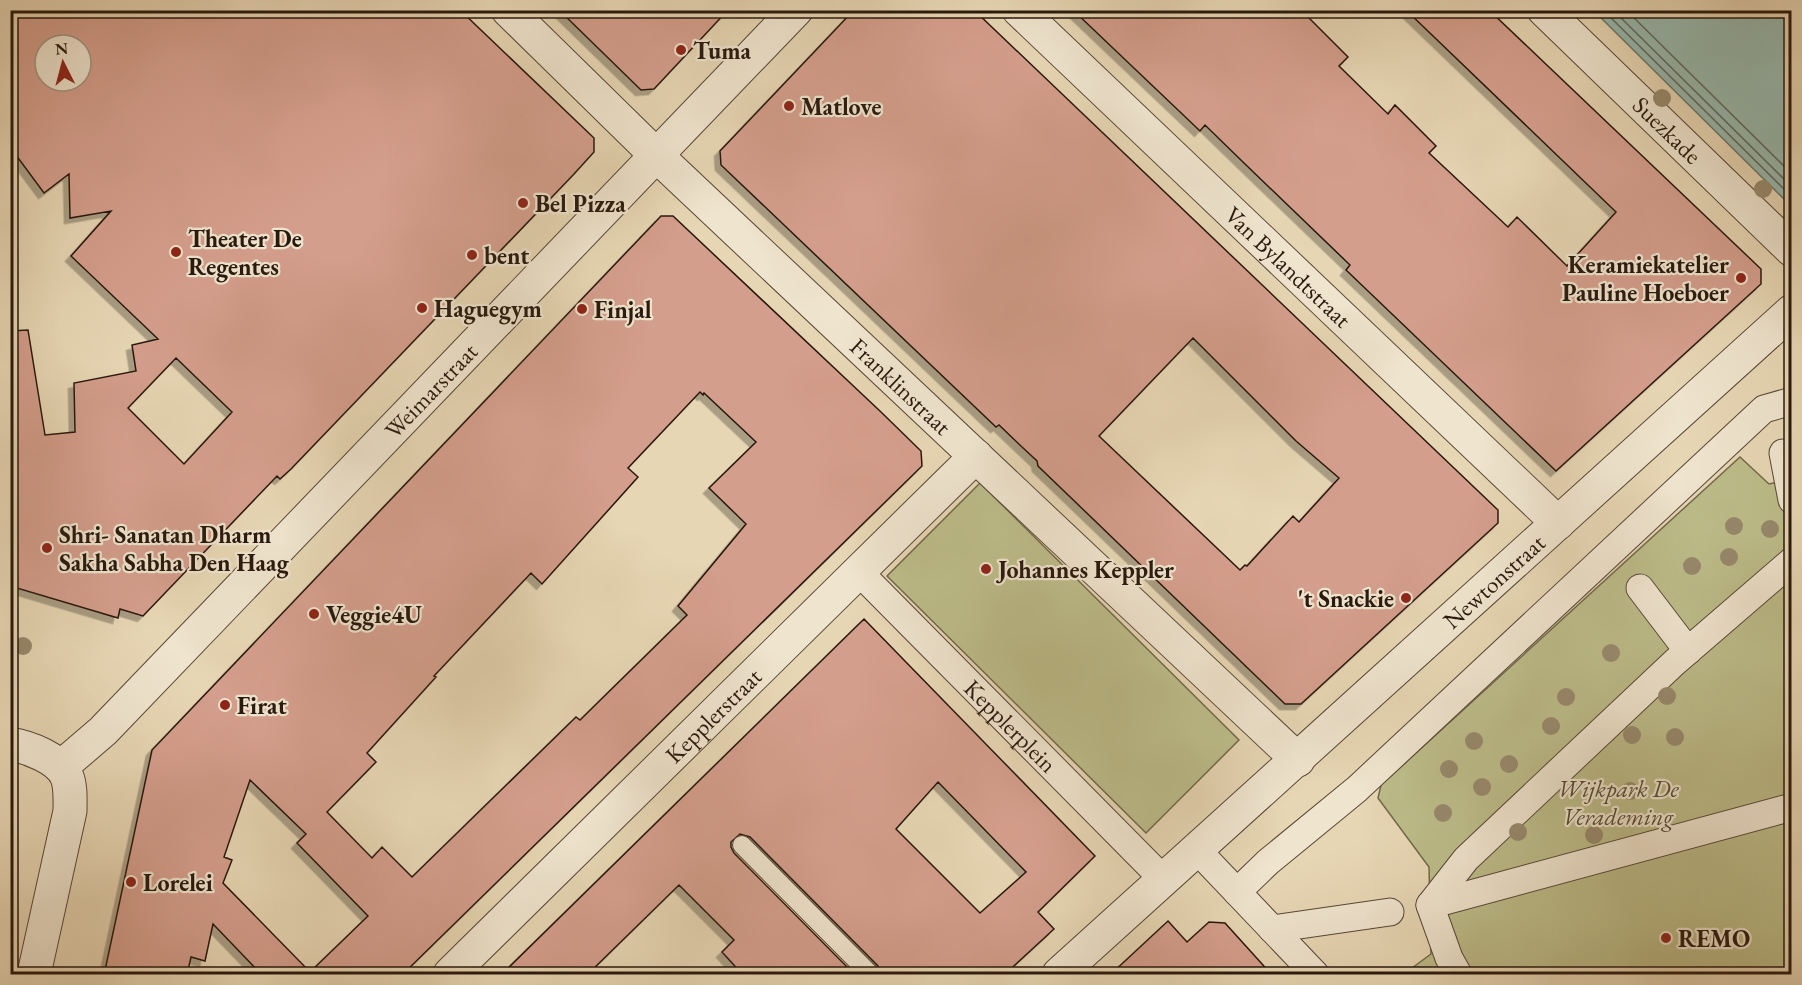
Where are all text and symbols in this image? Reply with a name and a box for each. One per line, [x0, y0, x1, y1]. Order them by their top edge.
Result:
north arrow [33, 33, 93, 93]
place label: Tuma [693, 35, 752, 66]
text: N [54, 37, 69, 60]
marker: Tuma [674, 43, 688, 57]
street label: Suezkade [1626, 89, 1709, 170]
place label: Matlove [801, 91, 881, 122]
marker: Matlove [782, 99, 796, 113]
place label: Bel Pizza [535, 188, 626, 219]
marker: Bel Pizza [516, 196, 530, 210]
street label: Van Bylandtstraat [1219, 199, 1359, 334]
place label: Theater De Regentes [188, 223, 302, 283]
place label: bent [484, 240, 529, 271]
marker: Theater De Regentes [169, 245, 183, 259]
marker: bent [465, 248, 479, 262]
place label: Keramiekatelier Pauline Hoeboer [1562, 249, 1729, 308]
marker: Keramiekatelier Pauline Hoeboer [1734, 271, 1748, 285]
place label: Haguegym [434, 293, 542, 325]
place label: Finjal [594, 294, 652, 326]
marker: Haguegym [415, 301, 429, 315]
marker: Finjal [575, 302, 589, 316]
street label: Franklinstraat [844, 331, 959, 442]
street label: Weimarstraat [377, 335, 484, 445]
place label: Shri- Sanatan Dharm Sakha Sabha Den Haag [59, 519, 290, 579]
street label: Newtonstraat [1436, 527, 1551, 635]
marker: Shri- Sanatan Dharm Sakha Sabha Den Haag [40, 541, 54, 555]
place label: Johannes Keppler [996, 554, 1174, 585]
marker: Johannes Keppler [979, 562, 993, 576]
place label: 't Snackie [1298, 583, 1394, 614]
marker: 't Snackie [1399, 591, 1413, 605]
place label: Veggie4U [326, 599, 422, 631]
marker: Veggie4U [307, 607, 321, 621]
street label: Kepplerstraat [658, 660, 768, 769]
street label: Kepplerplein [958, 672, 1064, 779]
place label: Firat [237, 690, 287, 721]
marker: Firat [218, 698, 232, 712]
park label: Wijkpark De Verademing [1557, 773, 1680, 832]
place label: Lorelei [143, 867, 213, 898]
marker: Lorelei [124, 875, 138, 889]
place label: REMO [1678, 923, 1750, 954]
marker: REMO [1659, 931, 1673, 945]

